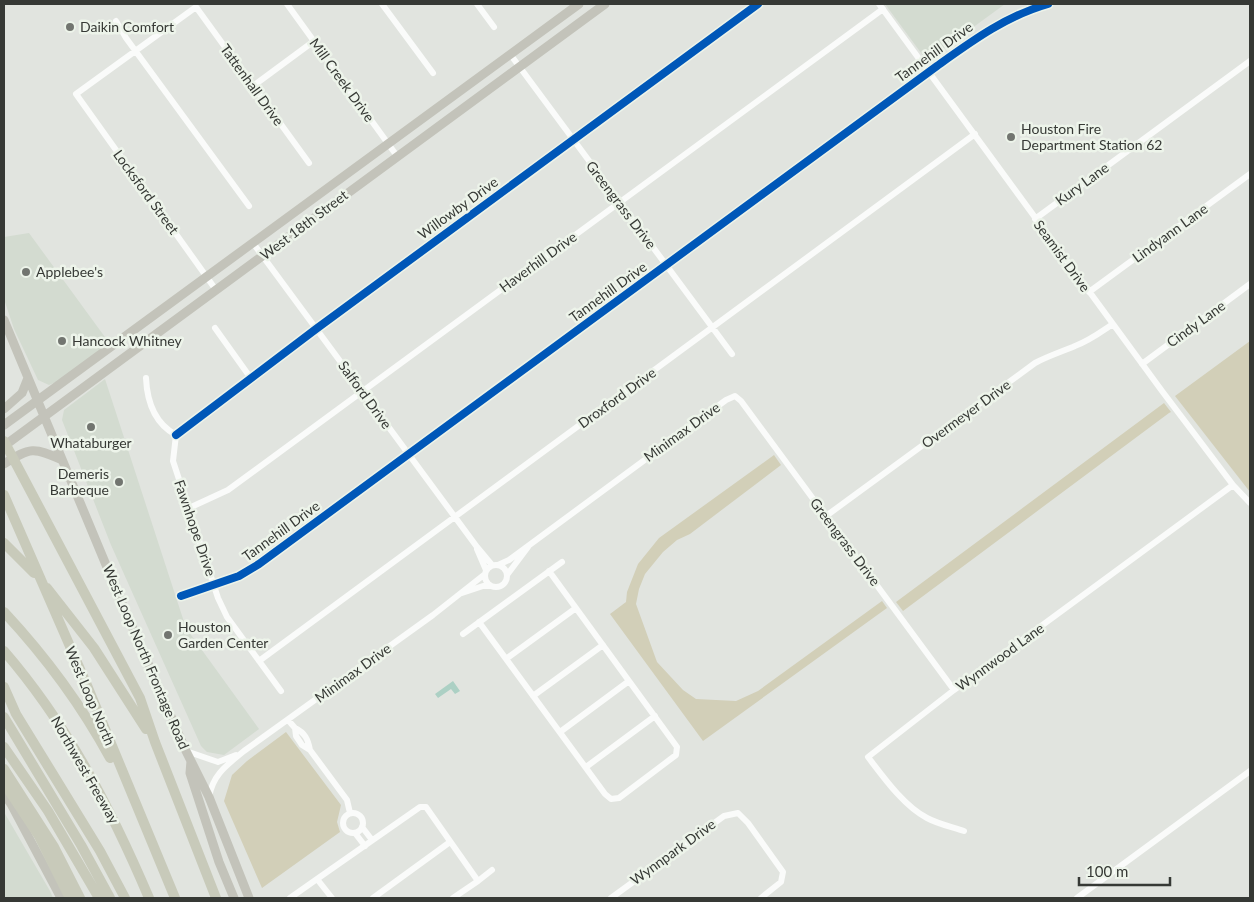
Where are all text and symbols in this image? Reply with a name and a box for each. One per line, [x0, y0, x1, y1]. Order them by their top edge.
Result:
place label: Daikin Comfort [80, 18, 174, 35]
street label: Tannehill Drive [892, 18, 976, 85]
marker: Daikin Comfort [64, 21, 76, 33]
street label: Mill Creek Drive [306, 34, 379, 125]
street label: Tattenhall Drive [217, 41, 288, 129]
place label: Houston Fire Department Station 62 [1021, 120, 1162, 153]
marker: Houston Fire Department Station 62 [1005, 131, 1017, 143]
street label: Locksford Street [110, 146, 183, 237]
street label: Greengrass Drive [583, 157, 660, 252]
street label: Kury Lane [1052, 159, 1112, 209]
street label: Willowby Drive [414, 173, 501, 242]
street label: West 18th Street [257, 186, 351, 263]
street label: Lindyann Lane [1129, 200, 1211, 266]
street label: Seamist Drive [1031, 216, 1094, 295]
street label: Haverhill Drive [496, 228, 580, 295]
street label: Tannehill Drive [566, 258, 650, 325]
place label: Applebee's [36, 263, 103, 280]
marker: Applebee's [20, 266, 32, 278]
street label: Cindy Lane [1163, 297, 1228, 351]
place label: Hancock Whitney [72, 332, 183, 349]
marker: Hancock Whitney [56, 335, 68, 347]
street label: Salford Drive [335, 357, 396, 432]
street label: Droxford Drive [574, 364, 659, 432]
street label: Overmeyer Drive [918, 376, 1013, 452]
street label: Minimax Drive [640, 398, 723, 465]
marker: Whataburger [85, 421, 97, 433]
place label: Whataburger [50, 434, 132, 451]
place label: Demeris Barbeque [50, 465, 109, 498]
marker: Demeris Barbeque [113, 476, 125, 488]
street label: Fawnhope Drive [171, 478, 220, 578]
street label: Greengrass Drive [807, 494, 884, 589]
street label: Tannehill Drive [239, 497, 323, 564]
street label: West Loop North Frontage Road [100, 562, 193, 752]
place label: Houston Garden Center [178, 618, 268, 651]
street label: Wynnwood Lane [952, 619, 1047, 694]
marker: Houston Garden Center [162, 629, 174, 641]
street label: Minimax Drive [311, 639, 394, 706]
street label: West Loop North [62, 644, 119, 748]
street label: Northwest Freeway [48, 713, 123, 827]
street label: Wynnpark Drive [627, 815, 719, 888]
scale bar [1079, 854, 1170, 886]
text: 100 m [1086, 862, 1128, 880]

